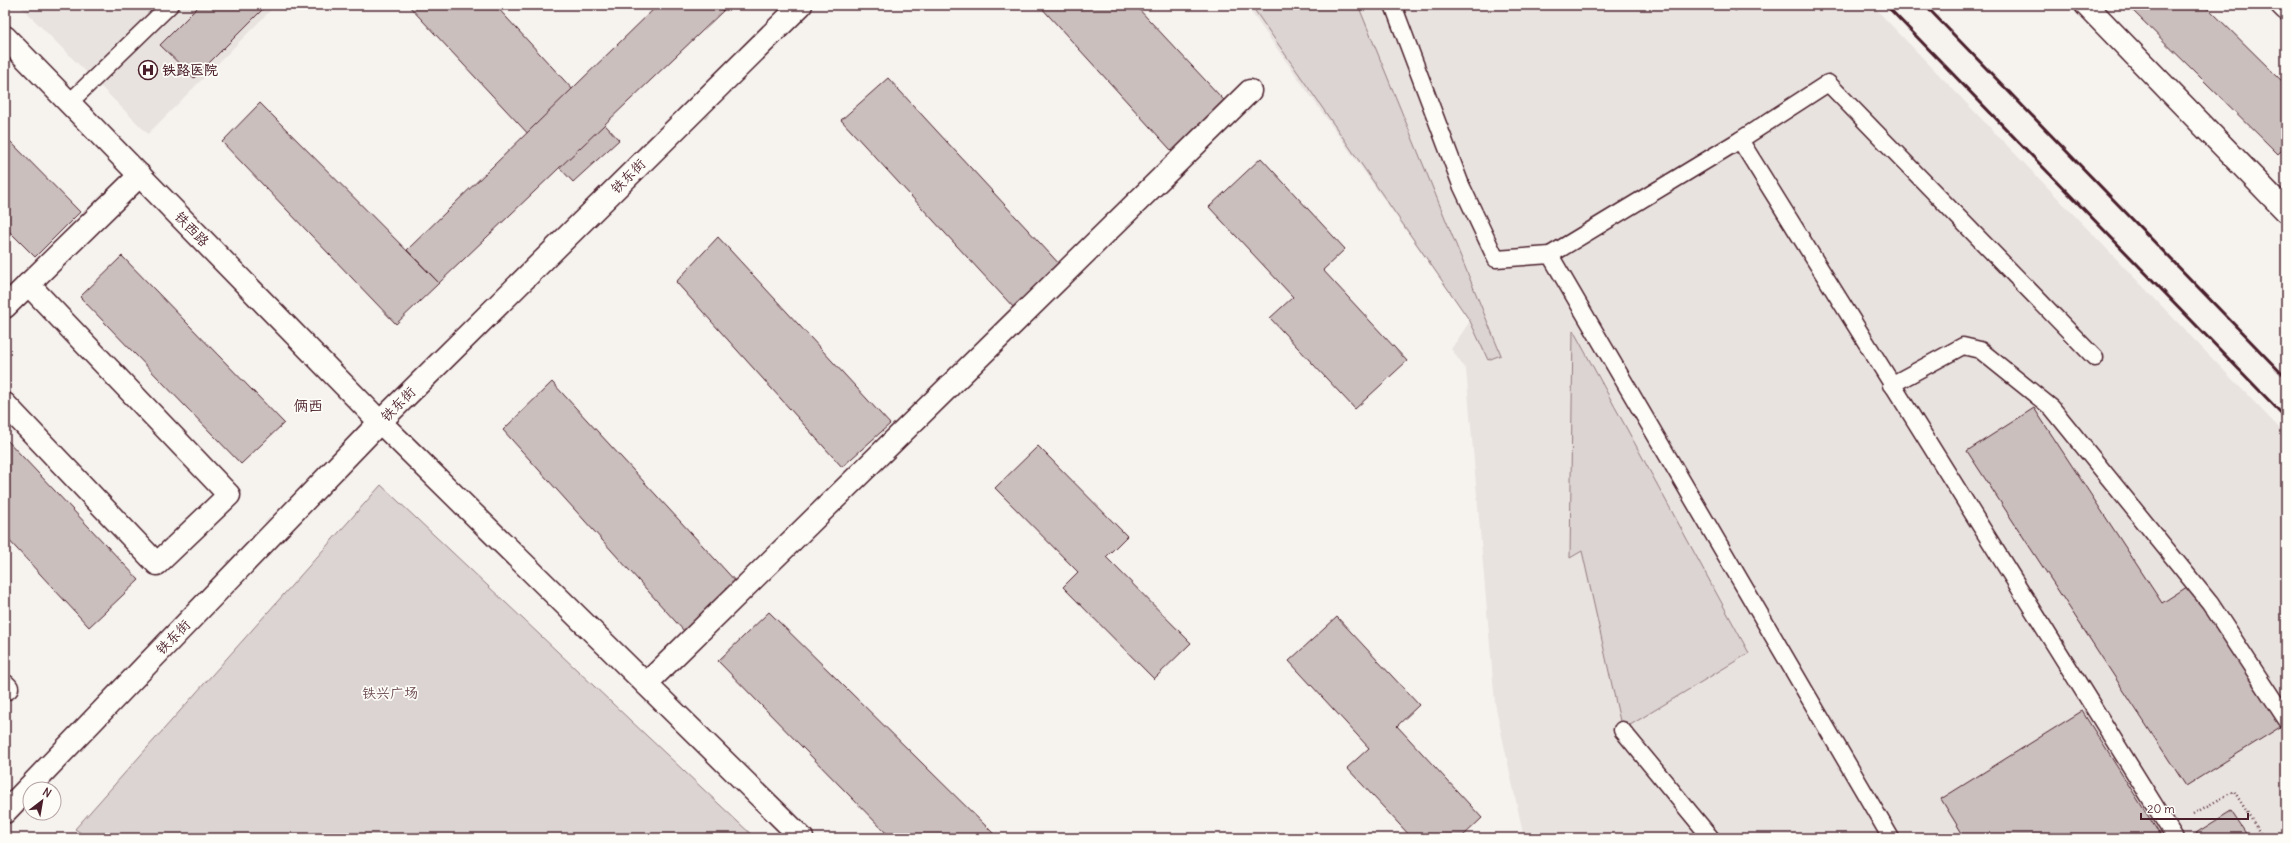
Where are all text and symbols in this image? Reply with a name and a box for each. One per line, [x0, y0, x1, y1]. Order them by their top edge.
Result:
hospital icon: 铁路医院 [137, 59, 159, 81]
place label: 铁路医院 [162, 61, 218, 79]
street label: 铁东街 [607, 155, 649, 197]
street label: 铁西路 [171, 208, 213, 250]
street label: 铁东街 [377, 383, 419, 425]
district label: 俩西 [293, 396, 323, 415]
street label: 铁东街 [152, 616, 194, 658]
park label: 铁兴广场 [362, 684, 418, 702]
north arrow [22, 781, 62, 821]
text: N [40, 784, 54, 800]
scale bar [2141, 795, 2248, 821]
text: 20 m [2147, 801, 2175, 816]

